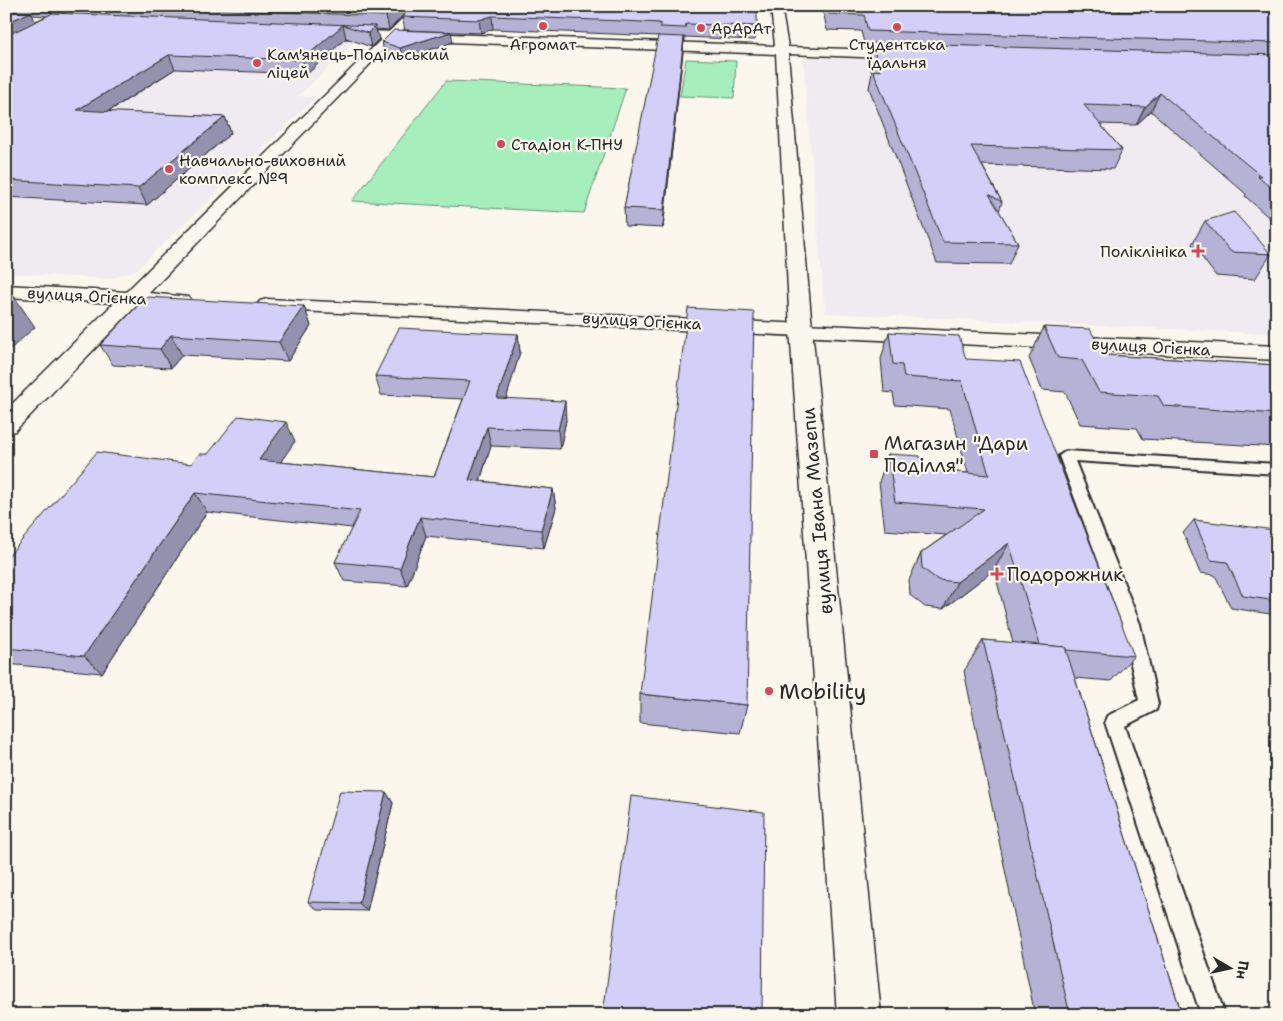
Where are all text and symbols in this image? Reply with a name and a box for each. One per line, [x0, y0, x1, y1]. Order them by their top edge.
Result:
place label: АрАрАт [711, 18, 772, 39]
marker: Агромат [537, 20, 549, 32]
marker: Студентська їдальня [891, 21, 903, 33]
marker: АрАрАт [695, 22, 707, 34]
place label: Агромат [509, 34, 577, 55]
place label: Студентська їдальня [849, 34, 945, 73]
place label: Кам'янець-Подільський ліцей [267, 44, 449, 83]
marker: Кам'янець-Подільський ліцей [251, 57, 263, 69]
place label: Стадіон К-ПНУ [511, 134, 623, 155]
marker: Стадіон К-ПНУ [495, 138, 507, 150]
place label: Навчально-виховний комплекс №9 [179, 150, 346, 189]
marker: Навчально-виховний комплекс №9 [163, 163, 175, 175]
place label: Поліклініка [1100, 241, 1187, 262]
marker: Поліклініка [1191, 244, 1205, 258]
street label: вулиця Огієнка [27, 282, 147, 310]
street label: вулиця Огієнка [582, 307, 702, 335]
street label: вулиця Огієнка [1091, 333, 1211, 361]
street label: вулиця Івана Мазепи [796, 407, 838, 615]
place label: Магазин "Дари Поділля" [884, 431, 1028, 478]
marker: Магазин "Дари Поділля" [868, 448, 880, 460]
place label: Подорожник [1007, 562, 1123, 587]
marker: Подорожник [991, 568, 1003, 580]
place label: Mobility [779, 677, 866, 706]
marker: Mobility [763, 685, 775, 697]
north arrow [1206, 944, 1256, 994]
text: Пн [1233, 959, 1253, 981]

